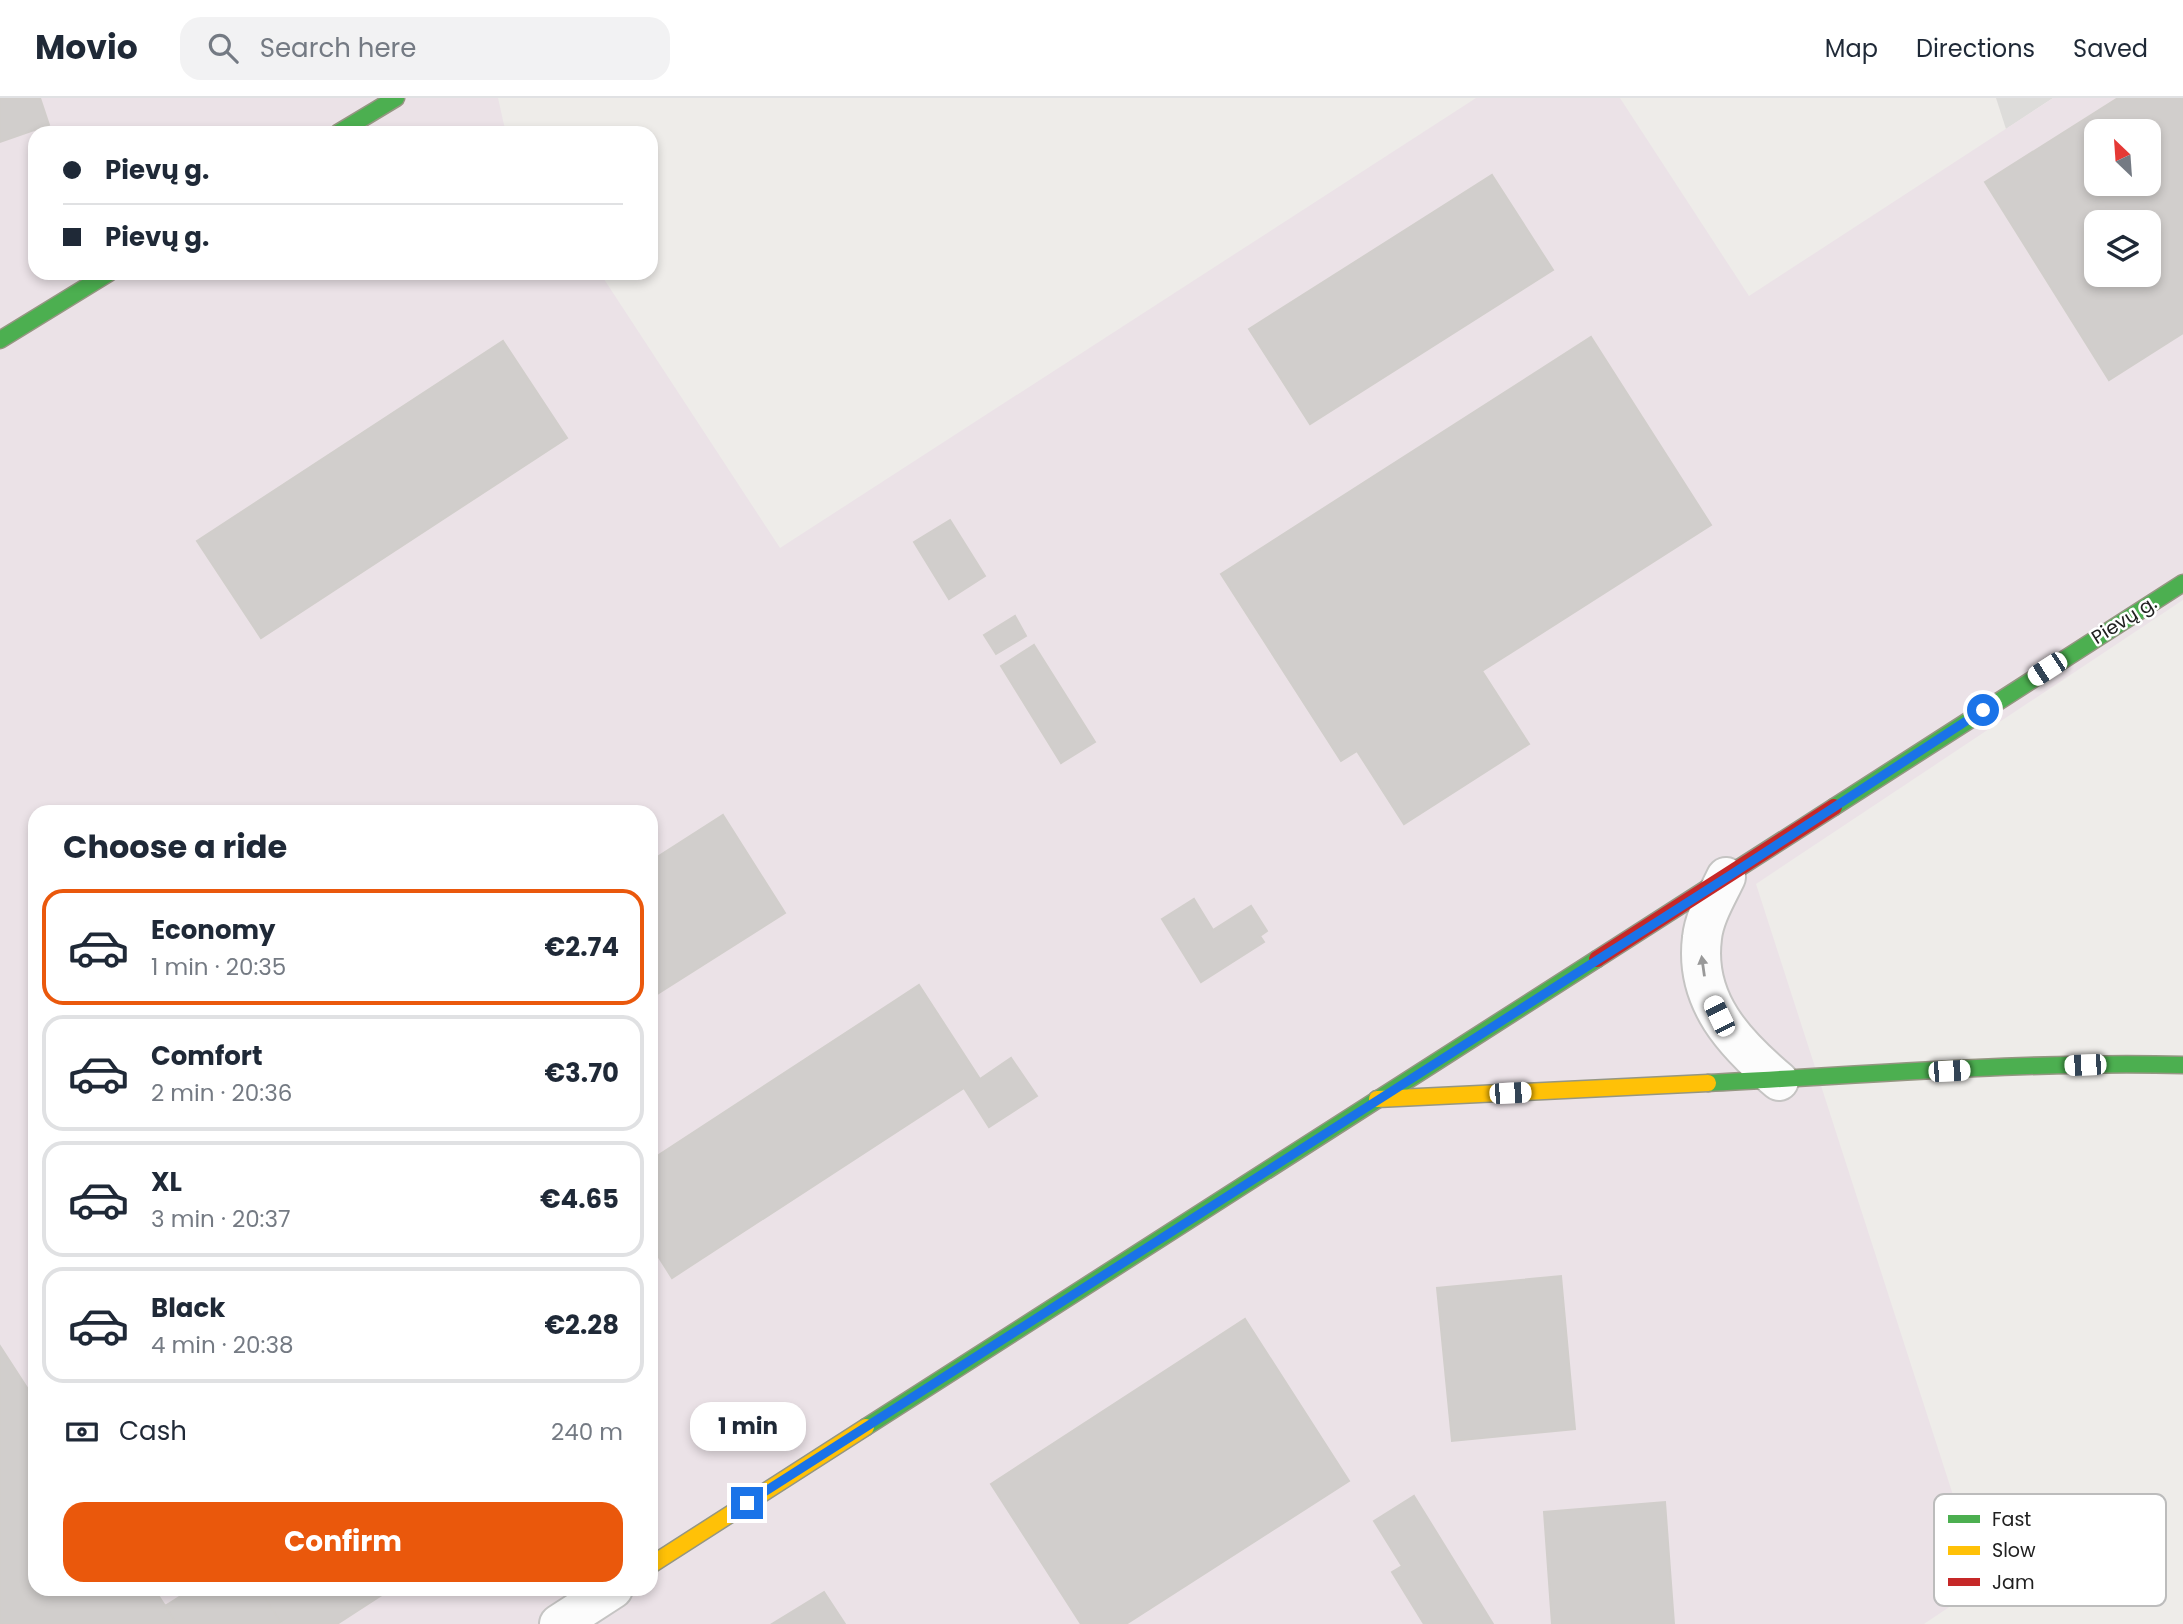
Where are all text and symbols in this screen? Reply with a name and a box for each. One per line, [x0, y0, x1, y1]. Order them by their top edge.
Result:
search box [180, 17, 670, 80]
text: Movio [35, 24, 138, 71]
icon: search [204, 29, 242, 67]
text: Search here [260, 30, 416, 66]
text: Map [1825, 32, 1878, 65]
text: Directions [1916, 32, 2035, 65]
text: Saved [2073, 32, 2148, 65]
north arrow [2084, 119, 2161, 196]
map controls [2084, 119, 2161, 287]
text: Pievų g. [105, 152, 209, 188]
button: layers [2084, 210, 2161, 287]
text: Pievų g. [105, 219, 209, 255]
street label: Pievų g. [2086, 589, 2162, 651]
car [2024, 649, 2071, 689]
route start [1967, 694, 1999, 726]
text: Choose a ride [63, 824, 287, 869]
text: Economy [151, 912, 275, 948]
icon: car [67, 916, 130, 979]
text: €2.74 [545, 929, 619, 965]
text: 1 min · 20:35 [151, 951, 286, 983]
one-way arrow [1698, 955, 1709, 977]
car [1701, 993, 1738, 1039]
text: Comfort [151, 1038, 263, 1074]
icon: car [67, 1042, 130, 1105]
car [2064, 1054, 2107, 1076]
text: €3.70 [544, 1055, 619, 1091]
car [1928, 1059, 1971, 1083]
text: 2 min · 20:36 [151, 1077, 292, 1109]
car [1489, 1081, 1532, 1105]
text: XL [151, 1164, 182, 1200]
icon: car [67, 1168, 130, 1231]
text: €4.65 [540, 1181, 619, 1217]
text: 3 min · 20:37 [151, 1203, 291, 1235]
text: Black [151, 1290, 225, 1326]
icon: car [67, 1294, 130, 1357]
text: €2.28 [544, 1307, 619, 1343]
text: 4 min · 20:38 [151, 1329, 293, 1361]
callout: 1 min [689, 1402, 805, 1450]
text: 1 min [718, 1410, 778, 1442]
icon: cash [63, 1413, 101, 1451]
text: Cash [119, 1413, 187, 1449]
text: 240 m [551, 1416, 623, 1448]
route end [731, 1487, 763, 1519]
legend [1934, 1494, 2166, 1606]
button: Confirm [63, 1502, 623, 1582]
text: Fast [1992, 1506, 2031, 1533]
text: Slow [1992, 1537, 2036, 1564]
text: Jam [1992, 1569, 2034, 1596]

